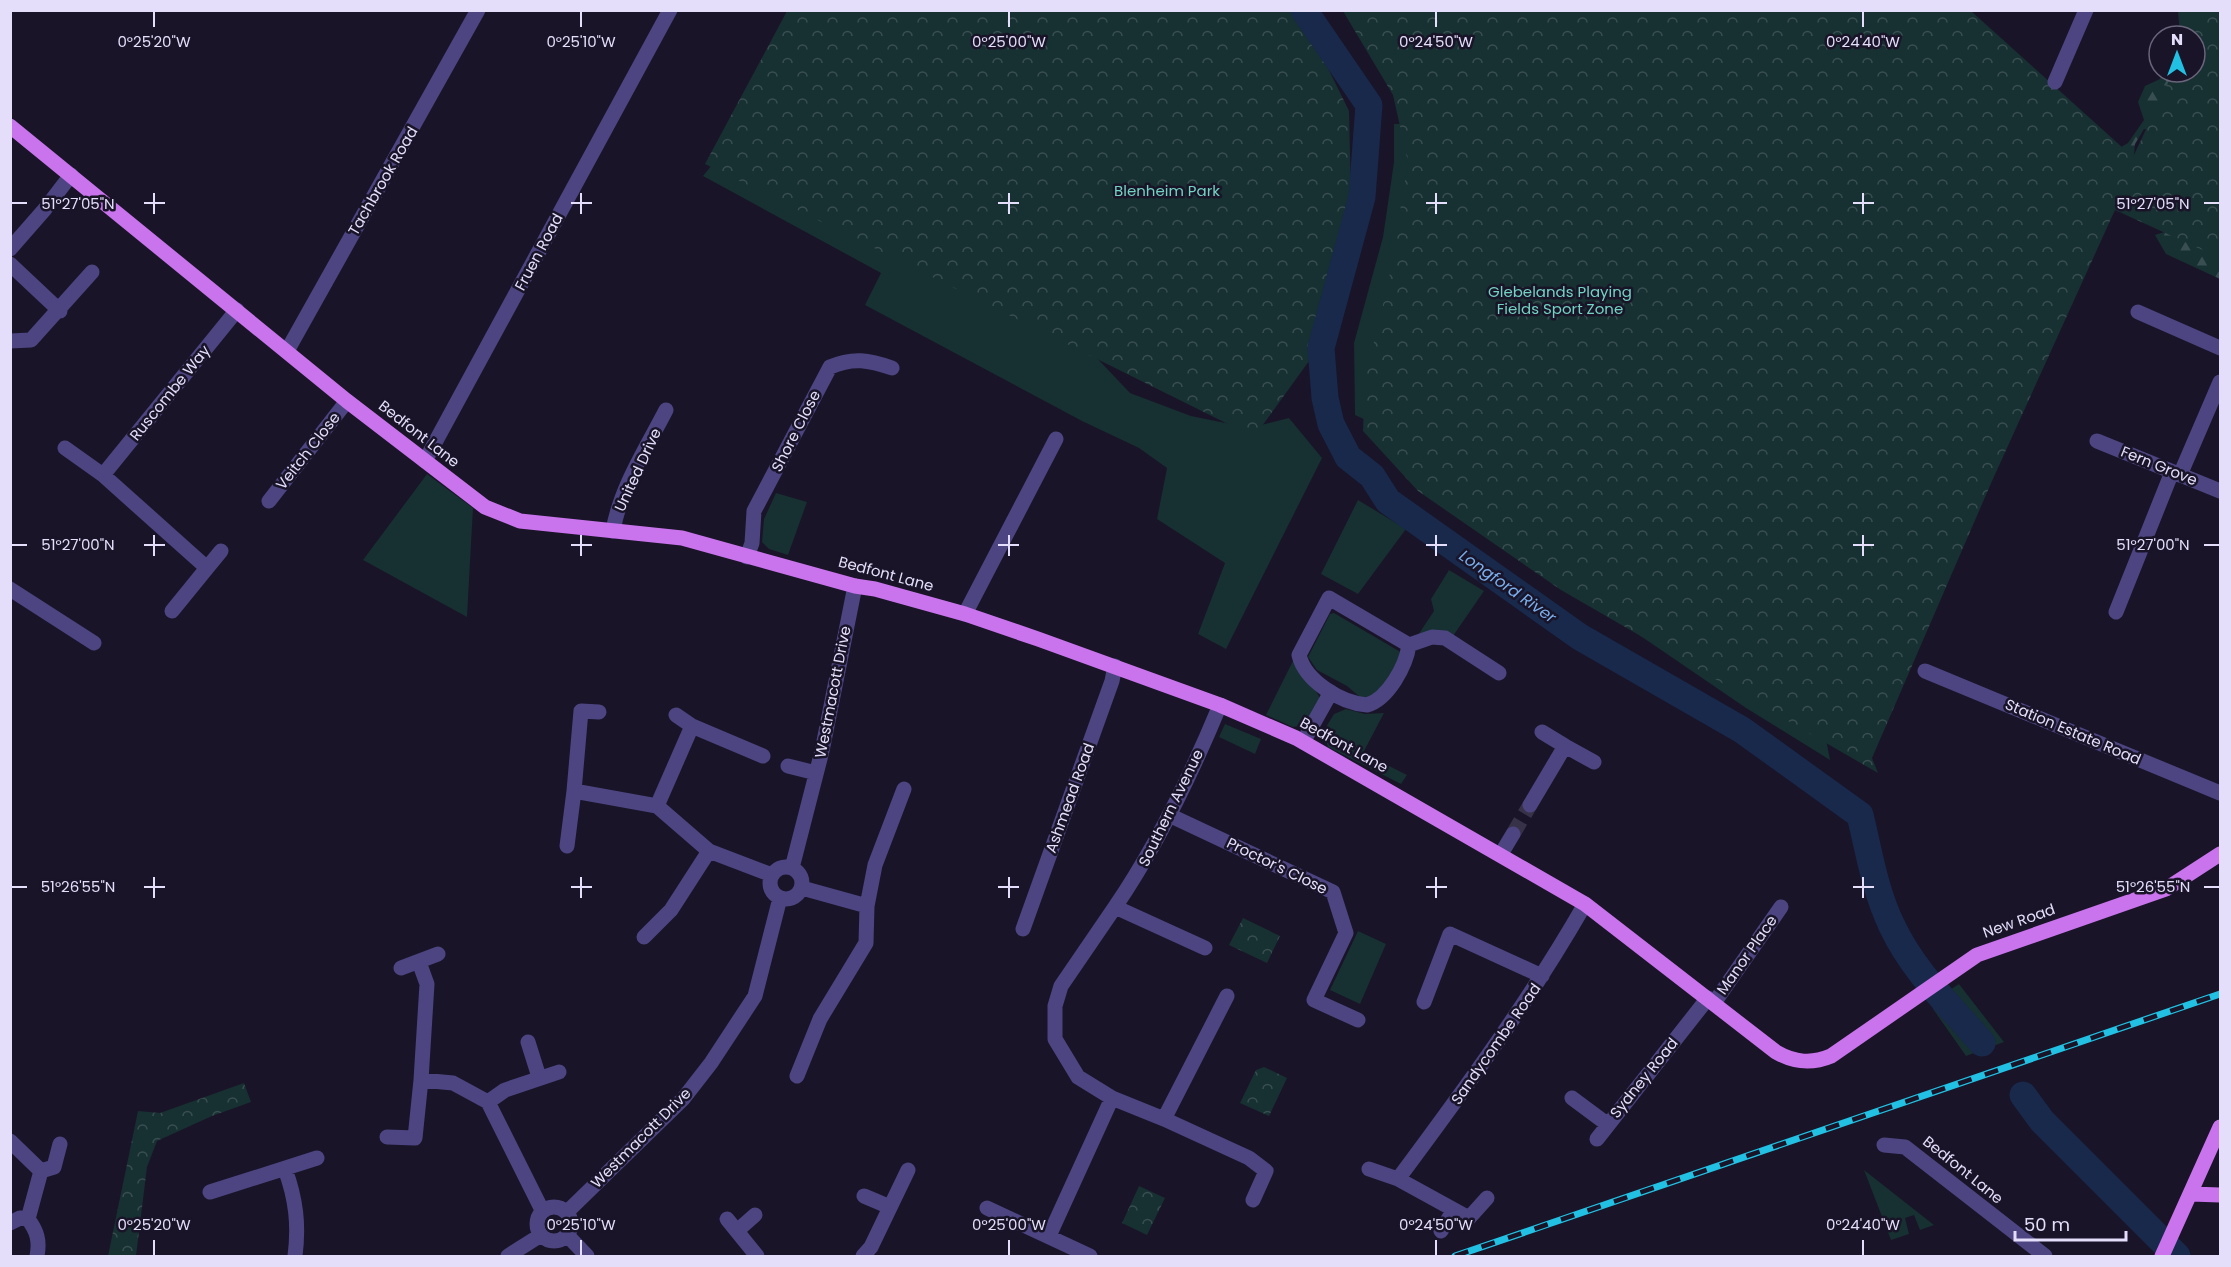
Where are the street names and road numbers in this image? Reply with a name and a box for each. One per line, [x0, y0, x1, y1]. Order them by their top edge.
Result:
street label: Tachbrook Road [343, 122, 422, 239]
street label: Fruen Road [509, 209, 568, 294]
street label: Ruscombe Way [125, 340, 215, 445]
street label: Shore Close [766, 386, 825, 475]
street label: Bedfont Lane [374, 395, 464, 472]
street label: Veitch Close [271, 407, 345, 494]
street label: United Drive [609, 425, 666, 515]
street label: Fern Grove [2118, 441, 2201, 490]
street label: Bedfont Lane [836, 551, 936, 596]
street label: Westmacott Drive [809, 624, 856, 760]
street label: Station Estate Road [2002, 693, 2144, 770]
street label: Bedfont Lane [1296, 712, 1392, 777]
street label: Ashmead Road [1040, 740, 1099, 856]
street label: Southern Avenue [1133, 746, 1208, 870]
street label: Proctor's Close [1223, 832, 1331, 899]
street label: New Road [1980, 898, 2058, 943]
street label: Manor Place [1711, 911, 1782, 999]
street label: Sandycombe Road [1446, 979, 1545, 1109]
street label: Sydney Road [1605, 1033, 1683, 1122]
street label: Westmacott Drive [586, 1083, 695, 1192]
street label: Bedfont Lane [1919, 1131, 2008, 1209]

